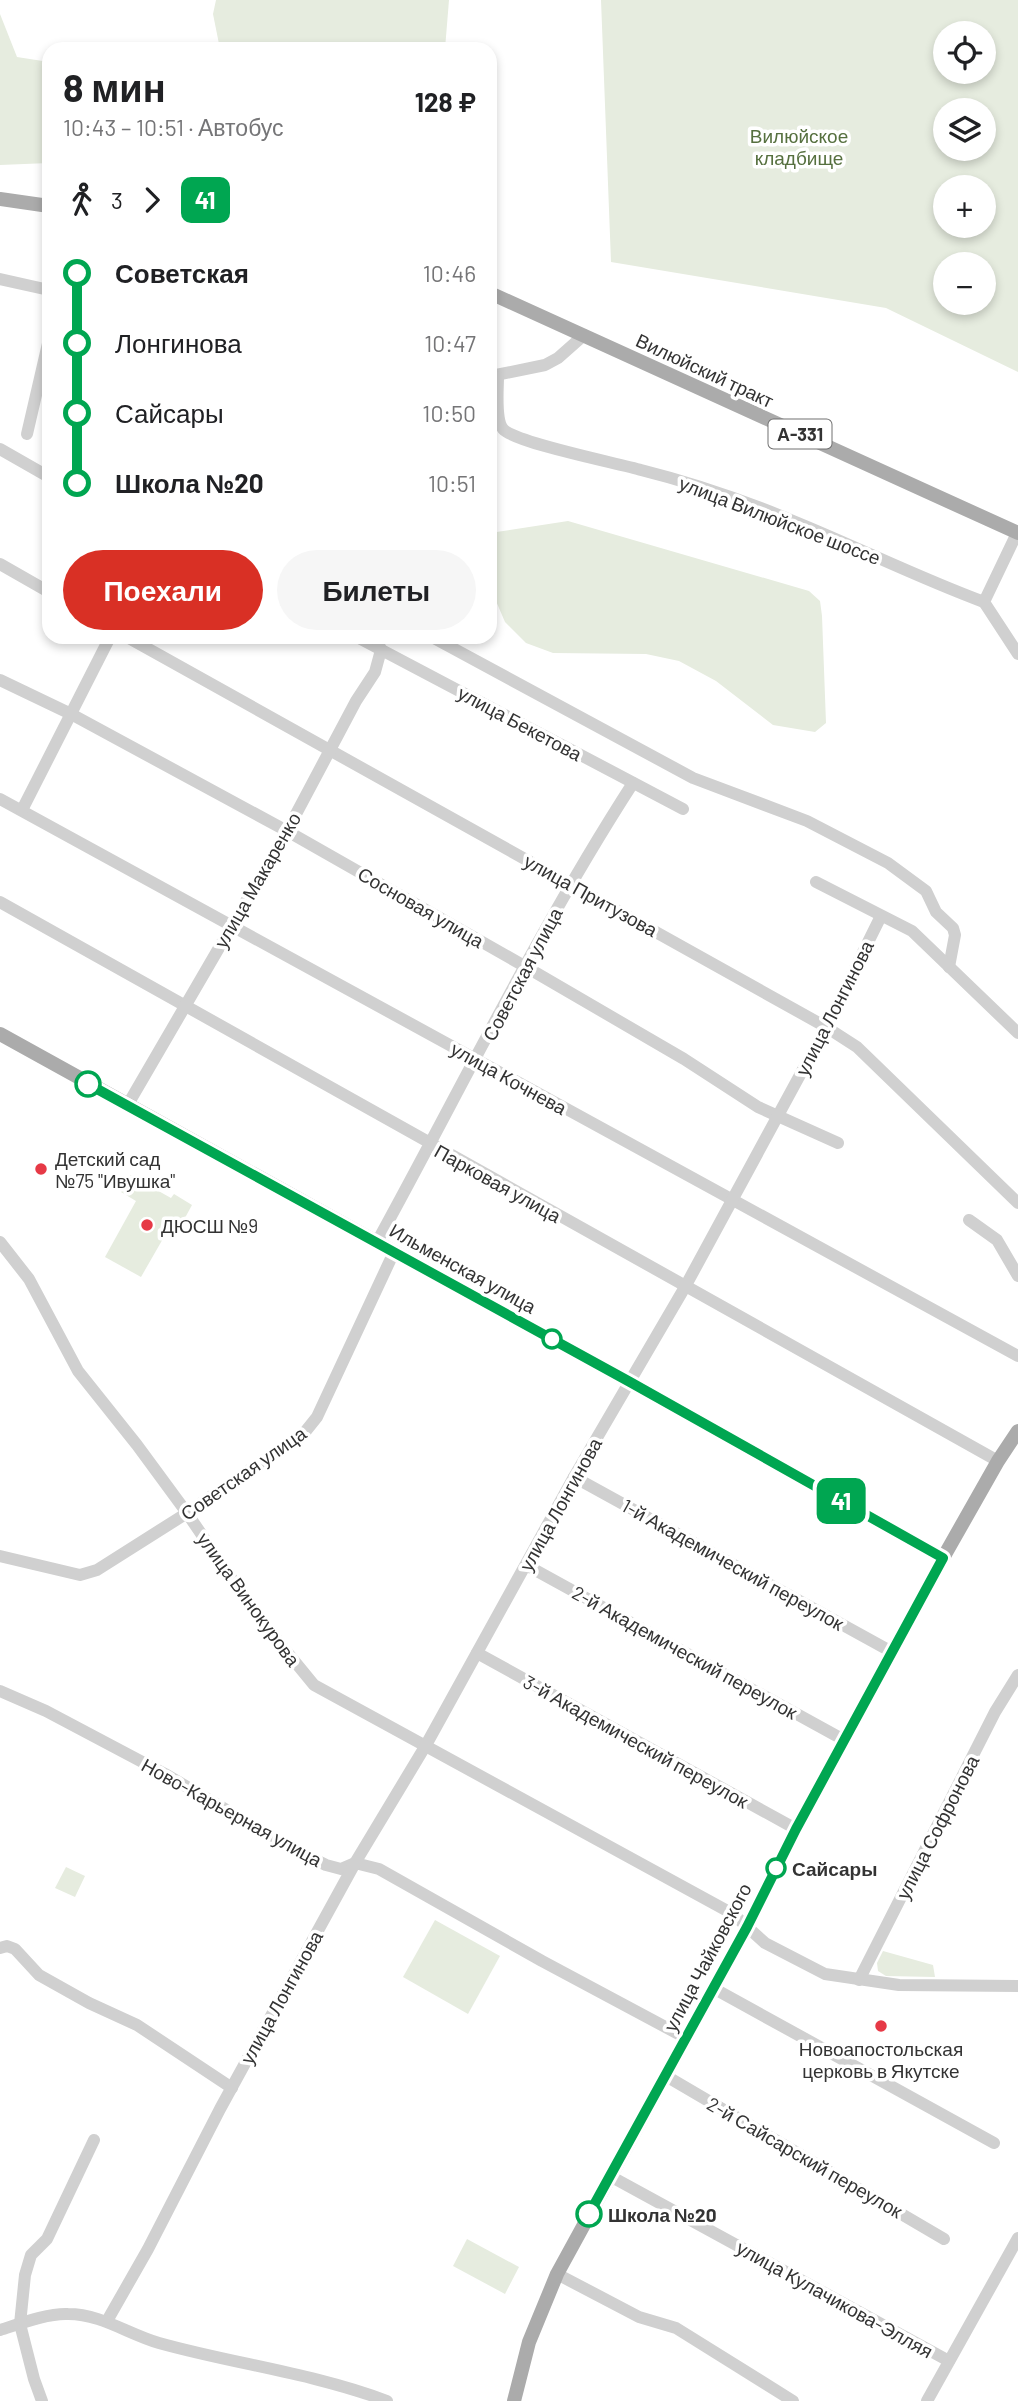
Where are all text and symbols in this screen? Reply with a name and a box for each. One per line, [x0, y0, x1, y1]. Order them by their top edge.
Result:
map controls [933, 21, 996, 315]
button: locate [933, 21, 996, 84]
text: 8 мин [63, 64, 166, 110]
text: 128 ₽ [415, 86, 476, 117]
button: layers [933, 98, 996, 161]
text: 10:43 – 10:51 · Автобус [63, 113, 284, 141]
park label: Вилюйское кладбище [750, 124, 848, 169]
button: + [933, 175, 996, 238]
icon: walk [63, 181, 101, 219]
icon: forward [133, 181, 171, 219]
text: 41 [195, 185, 216, 214]
text: 3 [111, 186, 123, 214]
button: − [933, 252, 996, 315]
text: Советская [115, 257, 249, 288]
text: 10:46 [423, 259, 476, 287]
text: Лонгинова [115, 327, 242, 358]
street label: Вилюйский тракт [633, 328, 778, 412]
text: 10:47 [424, 329, 476, 357]
text: Сайсары [115, 397, 224, 428]
text: 10:50 [422, 399, 476, 427]
road number: А-331 [768, 420, 832, 448]
text: Школа №20 [115, 467, 264, 498]
text: 10:51 [428, 469, 476, 497]
street label: улица Вилюйское шоссе [676, 471, 884, 569]
button: Поехали [63, 550, 263, 630]
button: Билеты [277, 550, 476, 630]
street label: улица Бекетова [454, 681, 586, 766]
street label: улица Макаренко [209, 808, 305, 952]
street label: улица Притузова [520, 849, 662, 941]
street label: Сосновая улица [354, 862, 488, 953]
street label: Советская улица [477, 903, 567, 1045]
street label: улица Лонгинова [790, 936, 878, 1079]
street label: улица Кочнева [447, 1037, 571, 1119]
unlabelled marker [75, 1071, 101, 1097]
street label: Парковая улица [431, 1139, 565, 1227]
place label: Детский сад №75 "Ивушка" [55, 1147, 175, 1192]
marker: Детский сад №75 "Ивушка" [33, 1161, 49, 1177]
place label: ДЮСШ №9 [161, 1214, 258, 1237]
marker: ДЮСШ №9 [139, 1217, 155, 1233]
street label: Ильменская улица [386, 1218, 541, 1318]
unlabelled marker [542, 1329, 562, 1349]
street label: Советская улица [176, 1421, 310, 1525]
street label: улица Лонгинова [514, 1433, 606, 1575]
line badge: 41 [810, 1478, 872, 1524]
text: 41 [831, 1486, 851, 1515]
street label: 1-й Академический переулок [618, 1493, 849, 1635]
street label: улица Винокурова [193, 1528, 306, 1671]
street label: 2-й Академический переулок [568, 1580, 802, 1724]
street label: 3-й Академический переулок [520, 1670, 753, 1813]
street label: улица Софронова [891, 1751, 983, 1903]
street label: Ново-Карьерная улица [138, 1753, 327, 1871]
place label: Сайсары [792, 1857, 877, 1880]
marker: Сайсары [766, 1858, 786, 1878]
street label: улица Чайковского [658, 1879, 756, 2035]
street label: улица Лонгинова [235, 1926, 327, 2068]
marker: Новоапостольская церковь в Якутске [873, 2018, 889, 2034]
place label: Новоапостольская церковь в Якутске [799, 2037, 963, 2082]
street label: 2-й Сайсарский переулок [703, 2092, 907, 2223]
marker: Школа №20 [576, 2201, 602, 2227]
place label: Школа №20 [608, 2203, 717, 2226]
street label: улица Кулачикова-Элляя [733, 2235, 937, 2363]

